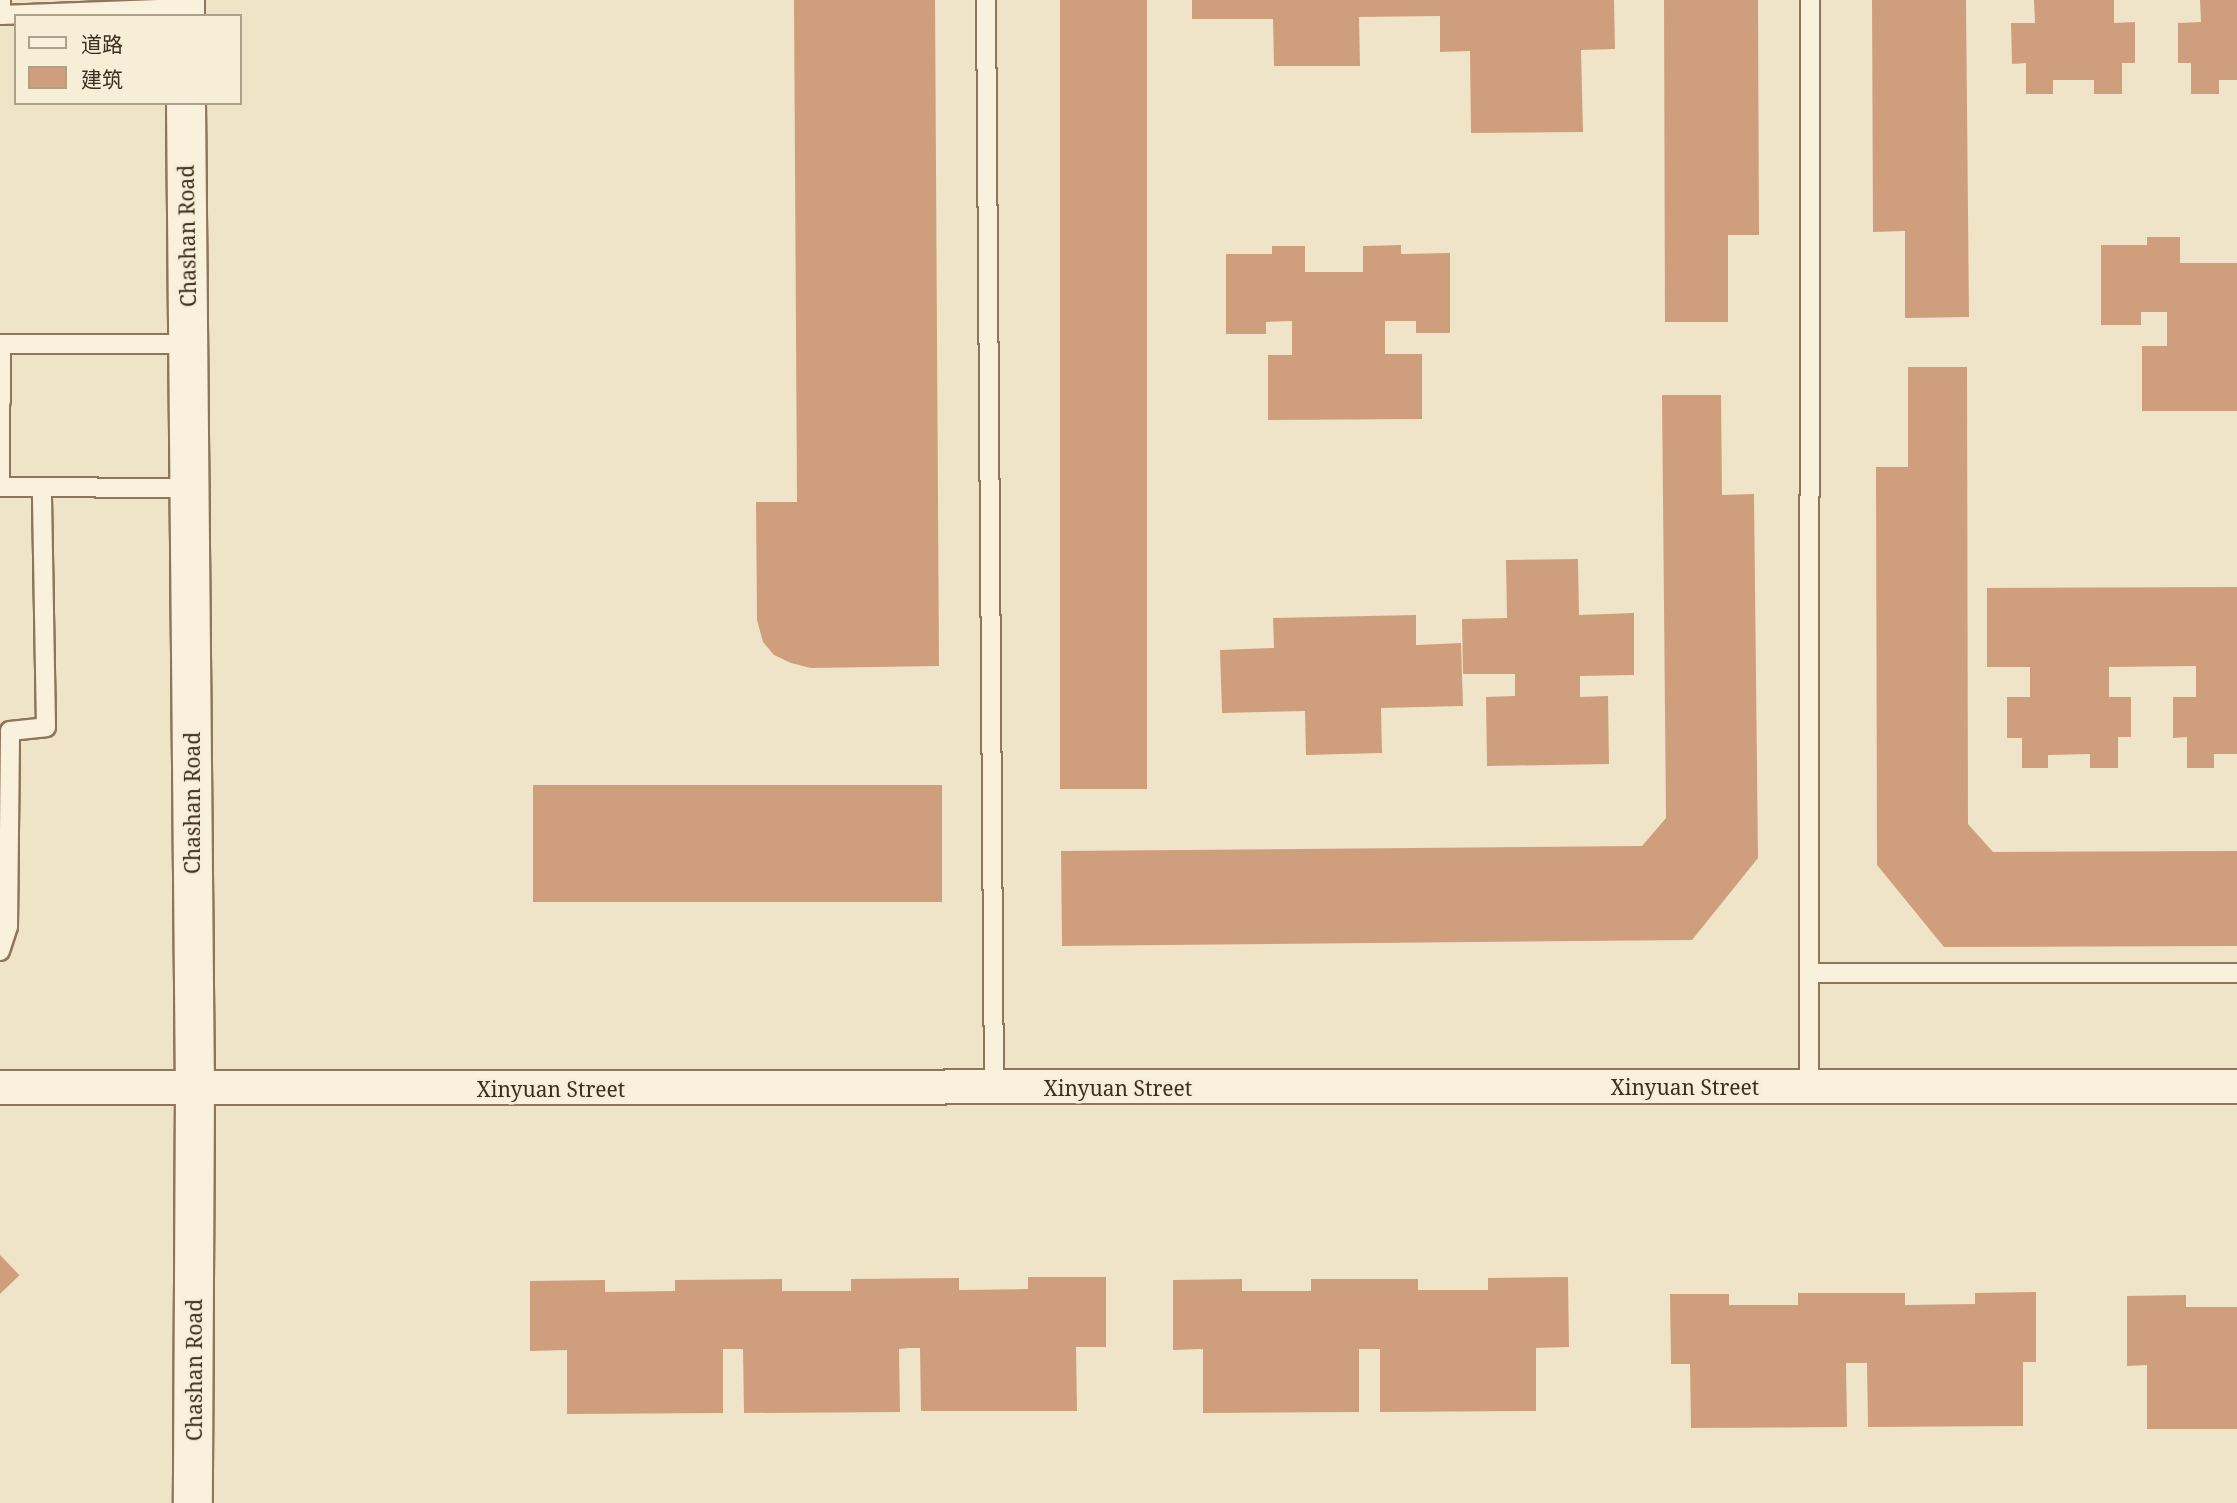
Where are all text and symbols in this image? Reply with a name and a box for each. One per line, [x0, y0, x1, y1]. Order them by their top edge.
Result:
legend [14, 14, 242, 105]
text: 道路 [81, 30, 123, 58]
text: 建筑 [81, 65, 123, 93]
street label: Chashan Road [173, 165, 201, 307]
street label: Chashan Road [179, 732, 205, 874]
street label: Xinyuan Street [1611, 1074, 1759, 1100]
street label: Xinyuan Street [1044, 1075, 1192, 1101]
street label: Xinyuan Street [477, 1076, 625, 1102]
street label: Chashan Road [181, 1299, 207, 1441]

